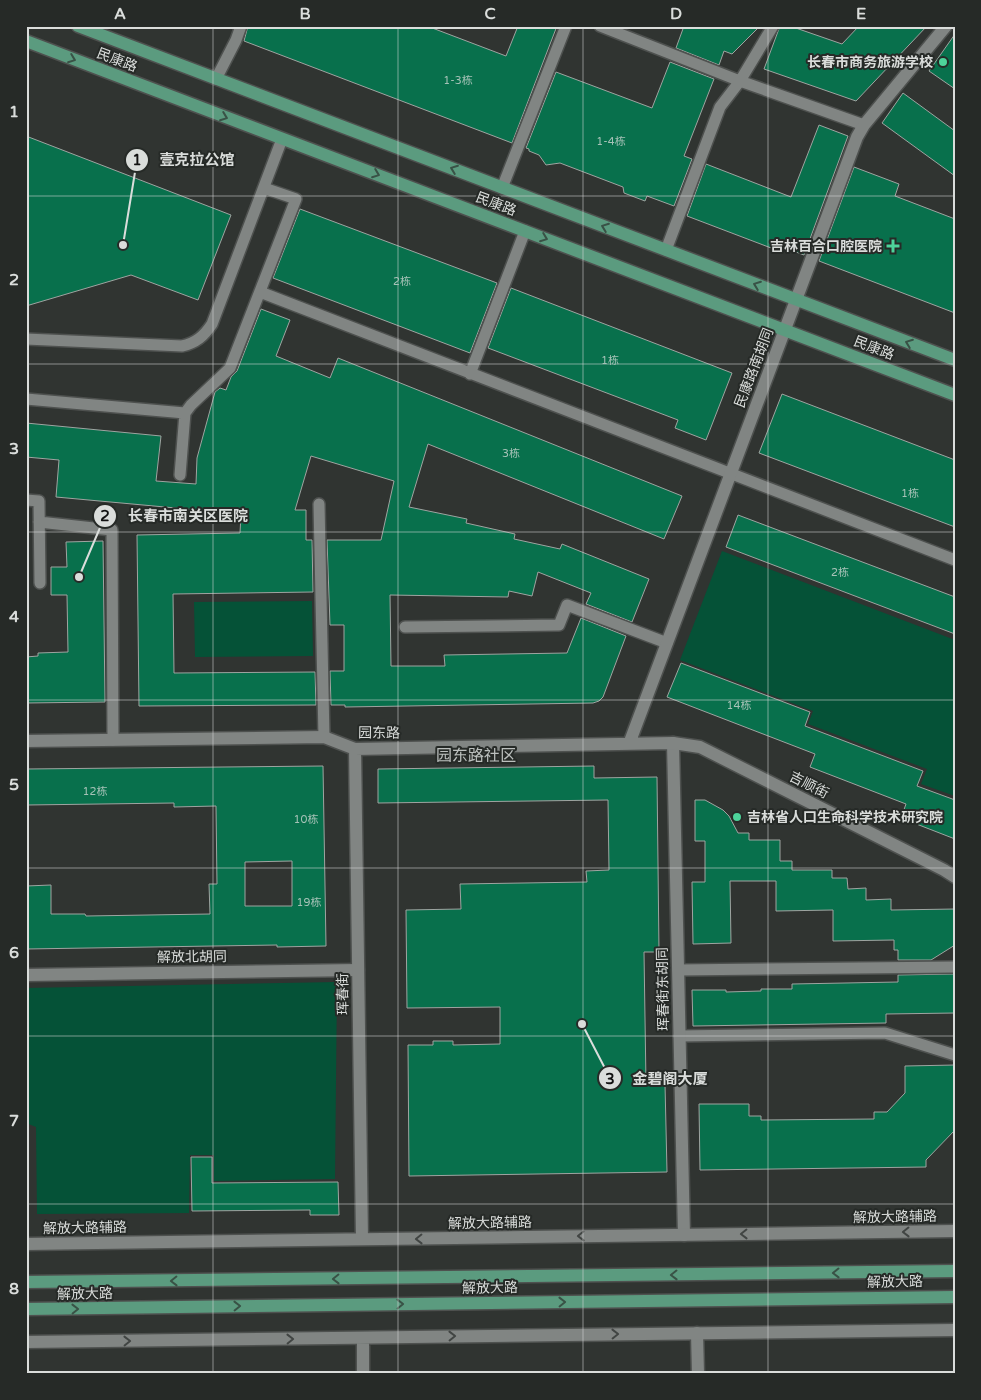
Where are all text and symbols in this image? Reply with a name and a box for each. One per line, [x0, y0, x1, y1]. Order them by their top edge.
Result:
text: A [114, 4, 126, 24]
text: B [299, 4, 311, 24]
text: C [484, 4, 496, 24]
text: D [670, 4, 682, 24]
text: E [856, 4, 866, 24]
street label: 民康路 [94, 45, 140, 75]
one-way arrow [67, 53, 76, 63]
place label: 长春市商务旅游学校 [807, 54, 933, 71]
marker: 长春市商务旅游学校 [937, 56, 949, 68]
house number: 1-3栋 [443, 74, 473, 87]
text: 1 [9, 102, 19, 122]
one-way arrow [219, 111, 227, 121]
house number: 1-4栋 [596, 135, 626, 148]
callout: 壹克拉公馆 [125, 145, 245, 175]
text: 1 [132, 151, 142, 169]
text: 壹克拉公馆 [159, 151, 235, 169]
one-way arrow [450, 165, 458, 175]
one-way arrow [371, 169, 379, 179]
street label: 民康路 [473, 189, 519, 219]
one-way arrow [602, 223, 610, 233]
one-way arrow [539, 232, 548, 242]
place label: 吉林百合口腔医院 [770, 238, 882, 255]
marker: 吉林百合口腔医院 [886, 239, 900, 253]
text: 2 [9, 270, 19, 290]
house number: 2栋 [393, 275, 411, 288]
one-way arrow [753, 281, 762, 291]
street label: 民康路南胡同 [731, 326, 777, 410]
street label: 民康路 [851, 333, 897, 363]
one-way arrow [905, 339, 914, 349]
house number: 1栋 [601, 354, 619, 367]
text: 3 [9, 439, 19, 459]
house number: 3栋 [502, 447, 520, 460]
house number: 1栋 [901, 487, 919, 500]
callout: 长春市南关区医院 [93, 501, 258, 531]
text: 2 [100, 507, 110, 525]
text: 长春市南关区医院 [128, 507, 248, 525]
house number: 2栋 [831, 566, 849, 579]
text: 4 [9, 607, 19, 627]
house number: 14栋 [727, 699, 751, 712]
street label: 园东路 [358, 724, 400, 742]
district label: 园东路社区 [436, 746, 516, 766]
street label: 吉顺街 [786, 768, 832, 802]
text: 5 [9, 775, 19, 795]
house number: 12栋 [83, 785, 107, 798]
place label: 吉林省人口生命科学技术研究院 [747, 809, 943, 826]
marker: 吉林省人口生命科学技术研究院 [731, 811, 743, 823]
house number: 10栋 [294, 813, 318, 826]
house number: 19栋 [297, 896, 321, 909]
text: 6 [9, 943, 19, 963]
street label: 珲春街东胡同 [654, 947, 672, 1031]
street label: 解放北胡同 [157, 948, 227, 966]
street label: 珲春街 [334, 973, 352, 1015]
callout: 金碧阁大厦 [597, 1063, 717, 1093]
text: 3 [605, 1070, 615, 1088]
text: 金碧阁大厦 [632, 1070, 708, 1088]
text: 7 [9, 1111, 19, 1131]
street label: 解放大路辅路 [853, 1208, 937, 1226]
street label: 解放大路辅路 [448, 1214, 532, 1232]
street label: 解放大路辅路 [43, 1219, 127, 1237]
one-way arrow [902, 1227, 910, 1237]
one-way arrow [739, 1229, 747, 1239]
one-way arrow [577, 1231, 584, 1241]
one-way arrow [414, 1233, 422, 1244]
one-way arrow [832, 1268, 840, 1278]
one-way arrow [669, 1270, 677, 1280]
street label: 解放大路 [867, 1273, 923, 1291]
one-way arrow [332, 1274, 340, 1284]
one-way arrow [169, 1276, 177, 1286]
text: 8 [9, 1279, 19, 1299]
street label: 解放大路 [462, 1279, 518, 1297]
street label: 解放大路 [57, 1285, 113, 1303]
one-way arrow [559, 1297, 567, 1307]
one-way arrow [396, 1299, 404, 1309]
one-way arrow [234, 1301, 242, 1312]
one-way arrow [72, 1304, 79, 1314]
one-way arrow [612, 1329, 619, 1339]
one-way arrow [449, 1331, 457, 1342]
one-way arrow [286, 1334, 294, 1344]
one-way arrow [124, 1336, 132, 1346]

